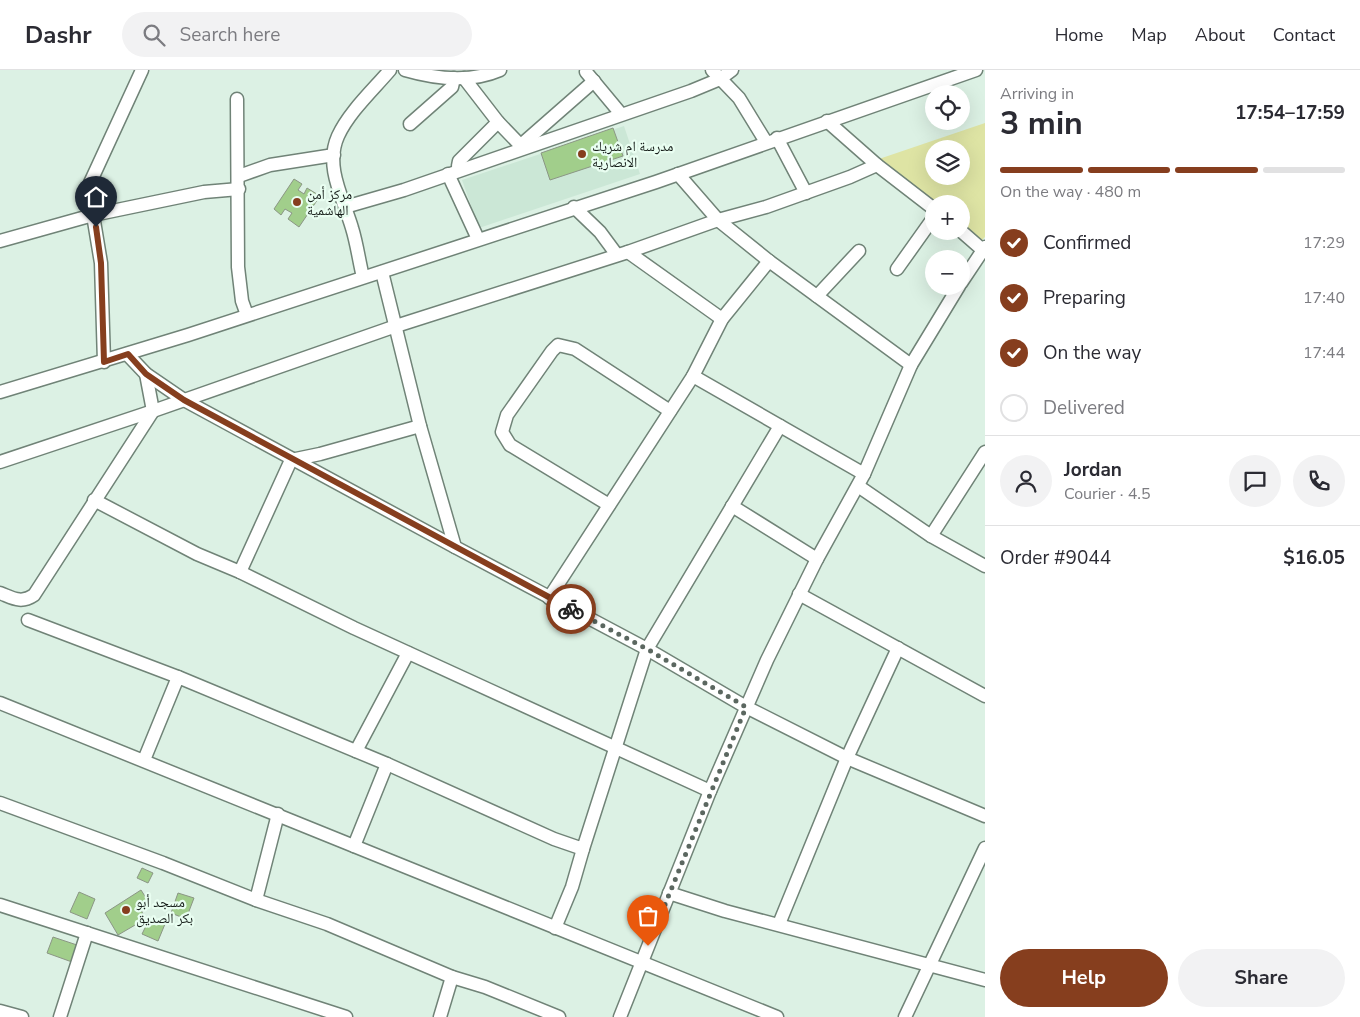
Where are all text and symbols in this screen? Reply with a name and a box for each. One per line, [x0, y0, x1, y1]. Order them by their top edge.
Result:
search box [122, 12, 472, 57]
text: Dashr [25, 19, 92, 51]
icon: search [140, 21, 168, 49]
text: Search here [180, 22, 280, 48]
text: Home [1055, 23, 1103, 47]
text: Map [1131, 23, 1167, 47]
text: About [1195, 23, 1245, 47]
text: Contact [1273, 23, 1335, 47]
text: Arriving in [1000, 83, 1074, 105]
map controls [925, 85, 970, 295]
button: locate [925, 85, 970, 130]
text: 17:54–17:59 [1235, 100, 1345, 126]
text: 3 min [1000, 102, 1083, 145]
place label: مدرسة ام شريك الانصارية [592, 137, 673, 172]
button: layers [925, 140, 970, 185]
marker: مدرسة ام شريك الانصارية [576, 148, 588, 160]
pin [75, 176, 117, 227]
text: On the way · 480 m [1000, 181, 1141, 203]
icon: home [82, 183, 110, 211]
place label: مركز أمن الهاشمية [307, 185, 352, 220]
button: + [925, 195, 970, 240]
marker: مركز أمن الهاشمية [291, 196, 303, 208]
icon: check [1000, 229, 1028, 257]
text: Confirmed [1043, 230, 1131, 256]
text: 17:29 [1303, 232, 1345, 254]
button: − [925, 250, 970, 295]
icon: check [1000, 284, 1028, 312]
text: Preparing [1043, 285, 1126, 311]
text: 17:40 [1303, 287, 1345, 309]
icon: check [1000, 339, 1028, 367]
text: On the way [1043, 340, 1141, 366]
text: 17:44 [1303, 342, 1345, 364]
text: Delivered [1043, 395, 1125, 421]
button: person [1000, 455, 1052, 507]
button: chat [1229, 455, 1281, 507]
button: phone [1293, 455, 1345, 507]
text: Jordan [1064, 457, 1122, 483]
text: Courier · 4.5 [1064, 483, 1150, 505]
text: Order #9044 [1000, 545, 1111, 571]
text: $16.05 [1283, 545, 1345, 571]
courier [546, 584, 596, 634]
icon: bike [557, 595, 585, 623]
place label: مسجد أبو بكر الصديق [136, 893, 193, 928]
pin [627, 895, 669, 946]
icon: bag [634, 902, 662, 930]
marker: مسجد أبو بكر الصديق [120, 904, 132, 916]
button: Help [1000, 949, 1168, 1007]
button: Share [1178, 949, 1345, 1007]

